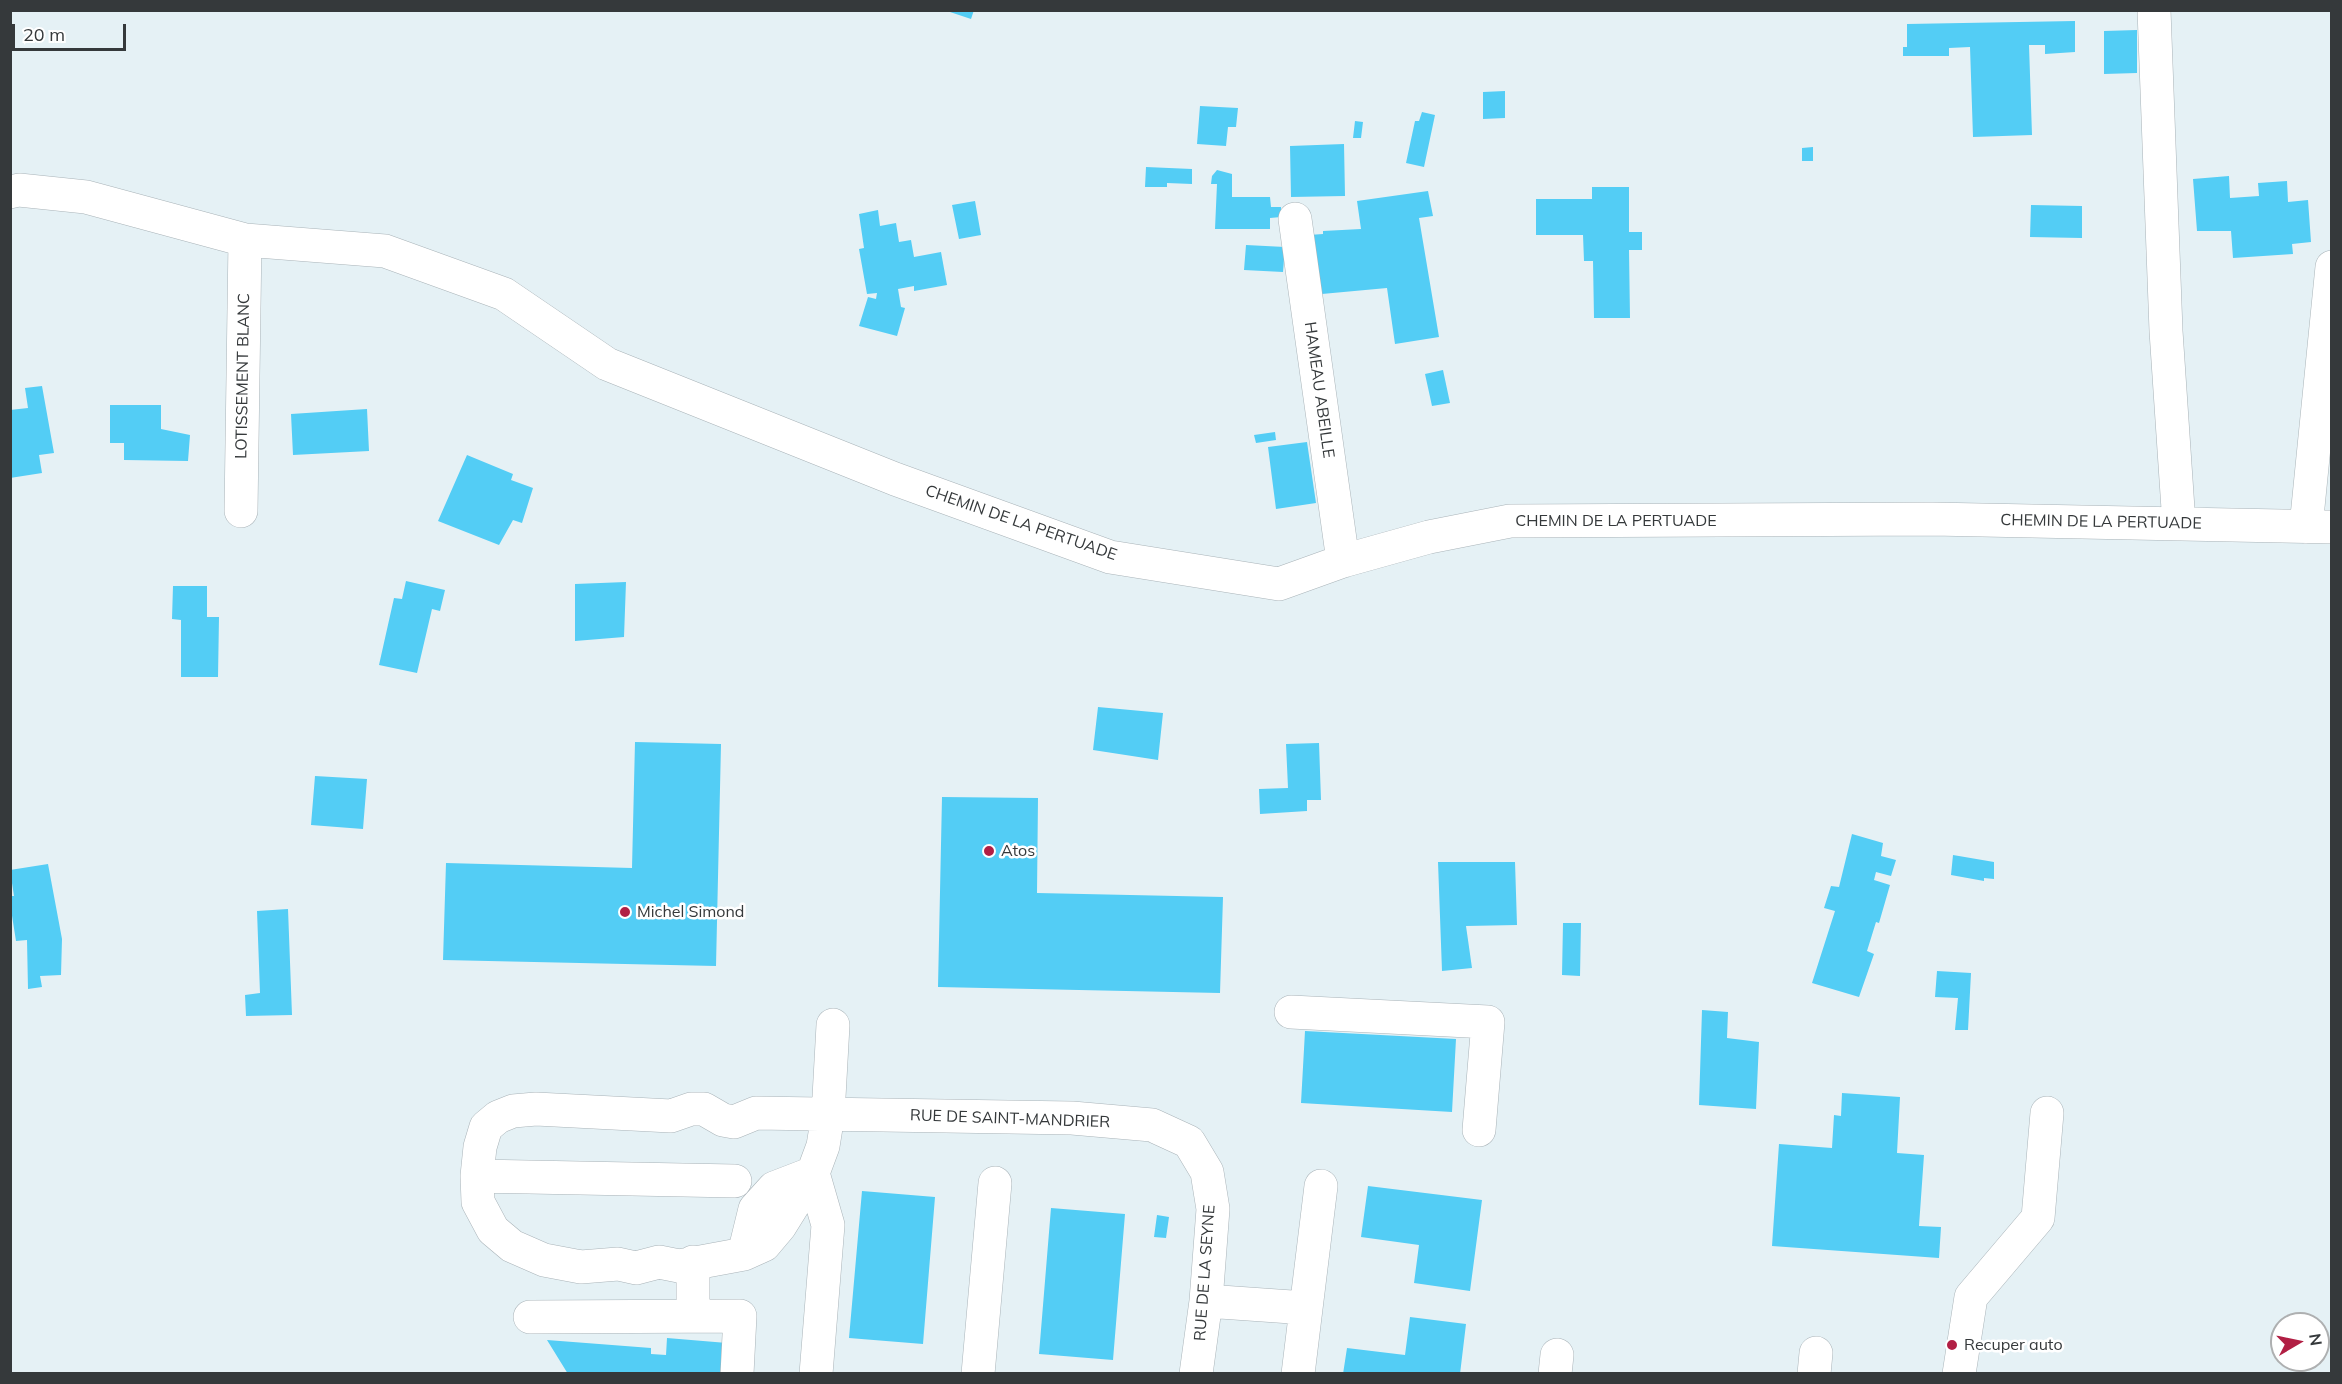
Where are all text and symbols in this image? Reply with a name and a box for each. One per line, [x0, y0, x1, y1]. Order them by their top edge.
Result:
scale bar [15, 12, 129, 50]
text: 20 m [23, 23, 65, 46]
street label: LOTISSEMENT BLANC [232, 293, 254, 459]
street label: HAMEAU ABEILLE [1300, 321, 1338, 459]
street label: CHEMIN DE LA PERTUADE [923, 481, 1119, 565]
street label: CHEMIN DE LA PERTUADE [1515, 511, 1717, 531]
street label: CHEMIN DE LA PERTUADE [2000, 511, 2202, 533]
place label: Atos [1001, 841, 1035, 861]
marker: Atos [982, 844, 996, 858]
place label: Michel Simond [637, 902, 744, 922]
marker: Michel Simond [618, 905, 632, 919]
street label: RUE DE SAINT-MANDRIER [909, 1106, 1111, 1132]
street label: RUE DE LA SEYNE [1191, 1204, 1219, 1342]
north arrow [2270, 1312, 2330, 1372]
text: N [2305, 1332, 2327, 1347]
place label: Recuper auto [1964, 1335, 2063, 1355]
marker: Recuper auto [1945, 1338, 1959, 1352]

